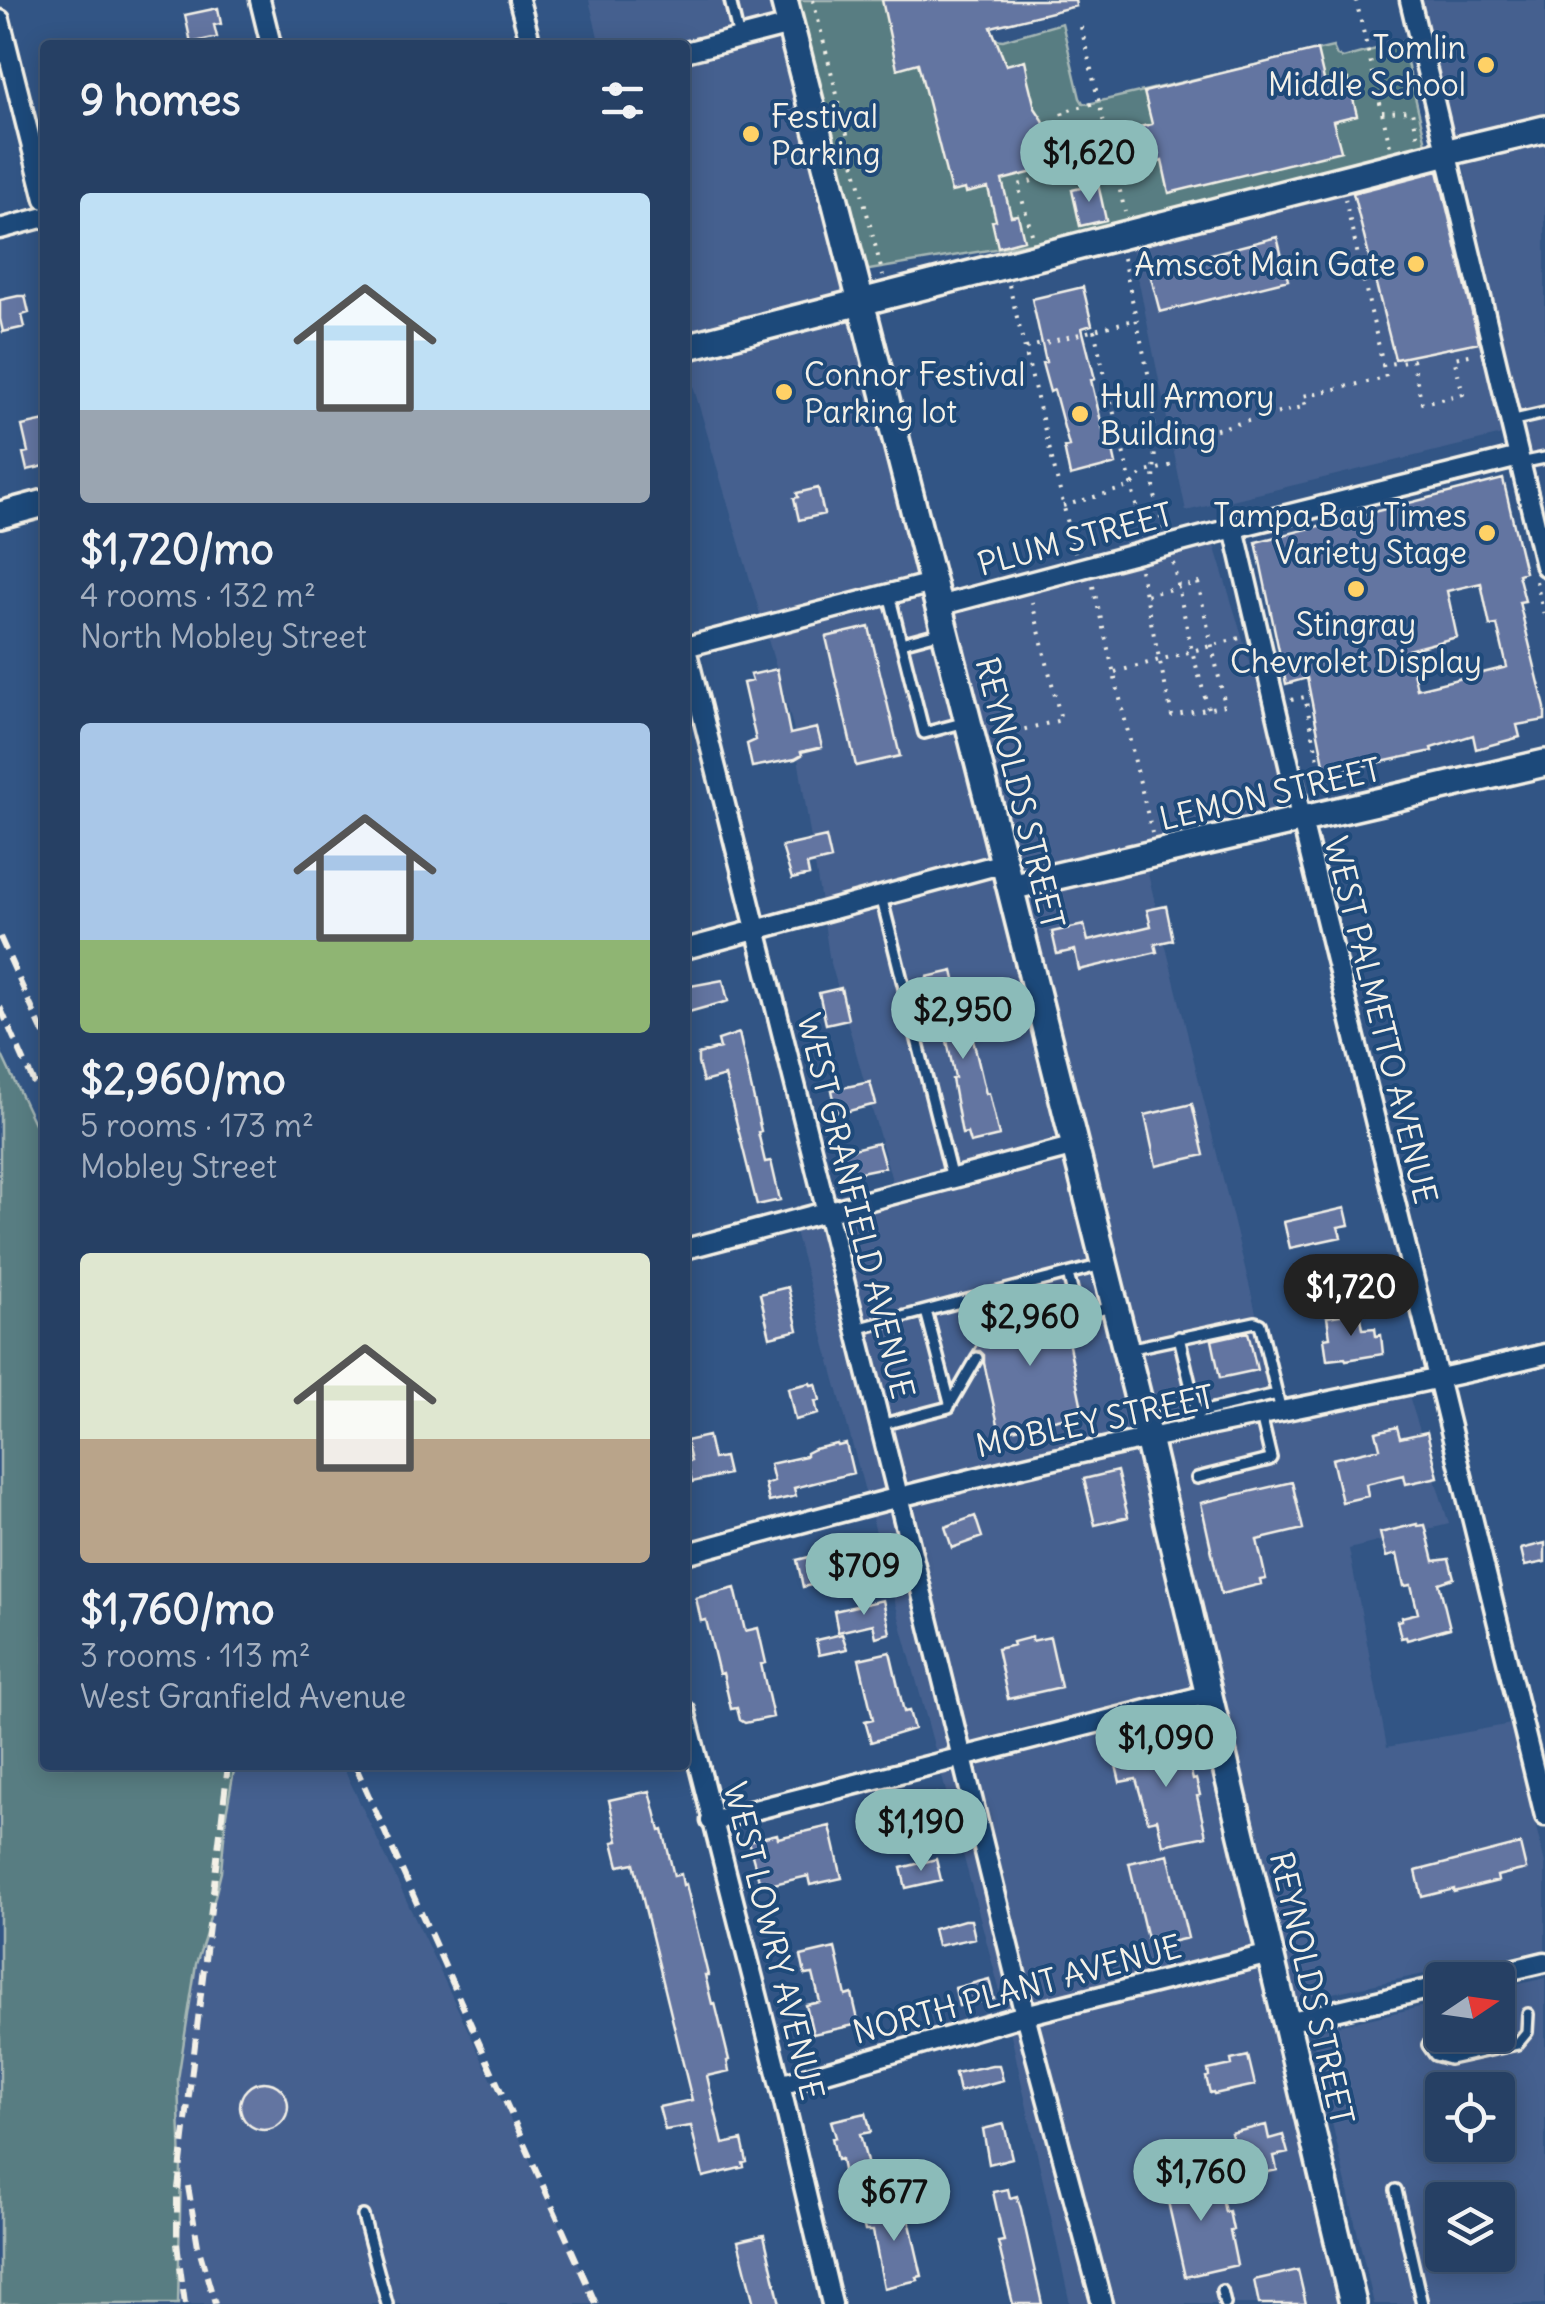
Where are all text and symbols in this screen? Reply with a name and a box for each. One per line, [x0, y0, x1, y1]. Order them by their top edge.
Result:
place label: Tomlin Middle School [1268, 27, 1466, 105]
marker: Tomlin Middle School [1475, 54, 1497, 76]
icon: filters [595, 73, 650, 128]
text: 9 homes [80, 74, 241, 126]
place label: Festival Parking [771, 96, 881, 174]
pin: $1,620 [1008, 120, 1170, 205]
marker: Festival Parking [740, 123, 762, 145]
text: $1,620 [1042, 132, 1136, 173]
place label: Amscot Main Gate [1134, 244, 1396, 285]
marker: Amscot Main Gate [1405, 253, 1427, 275]
icon: home [275, 258, 455, 438]
place label: Connor Festival Parking lot [804, 354, 1025, 432]
place label: Hull Armory Building [1100, 376, 1275, 454]
marker: Connor Festival Parking lot [773, 381, 795, 403]
marker: Hull Armory Building [1069, 403, 1091, 425]
street label: PLUM STREET [973, 493, 1177, 585]
place label: Tampa Bay Times Variety Stage [1213, 495, 1467, 573]
marker: Tampa Bay Times Variety Stage [1476, 522, 1498, 544]
text: $1,720/mo [80, 523, 274, 575]
text: 4 rooms · 132 m² [80, 575, 316, 616]
marker: Stingray Chevrolet Display [1345, 578, 1367, 600]
place label: Stingray Chevrolet Display [1230, 604, 1482, 682]
text: North Mobley Street [80, 616, 367, 657]
street label: REYNOLDS STREET [966, 653, 1074, 933]
street label: LEMON STREET [1155, 749, 1385, 839]
icon: home [275, 788, 455, 968]
street label: WEST PALMETTO AVENUE [1316, 832, 1446, 1208]
pin: $2,950 [882, 977, 1044, 1062]
text: $2,950 [913, 989, 1013, 1030]
street label: WEST GRANFIELD AVENUE [788, 1009, 924, 1403]
text: $2,960/mo [80, 1053, 286, 1105]
text: 5 rooms · 173 m² [80, 1105, 314, 1146]
text: Mobley Street [80, 1146, 277, 1187]
pin: $1,720 [1270, 1254, 1432, 1339]
text: $1,720 [1306, 1266, 1396, 1307]
pin: $2,960 [949, 1284, 1111, 1369]
text: $2,960 [980, 1296, 1080, 1337]
icon: home [275, 1318, 455, 1498]
street label: MOBLEY STREET [972, 1376, 1218, 1466]
pin: $709 [805, 1533, 923, 1618]
text: $709 [828, 1545, 900, 1586]
text: $1,760/mo [80, 1583, 275, 1635]
text: 3 rooms · 113 m² [80, 1635, 311, 1676]
text: West Granfield Avenue [80, 1676, 406, 1717]
pin: $1,090 [1085, 1705, 1247, 1790]
text: $1,090 [1117, 1717, 1215, 1758]
street label: WEST LOWRY AVENUE [715, 1778, 833, 2104]
pin: $1,190 [840, 1789, 1002, 1874]
text: $1,190 [877, 1801, 965, 1842]
street label: REYNOLDS STREET [1261, 1848, 1363, 2128]
street label: NORTH PLANT AVENUE [848, 1925, 1186, 2053]
north arrow [1425, 1962, 1515, 2052]
map controls [1425, 1962, 1515, 2272]
button: locate [1425, 2072, 1515, 2162]
pin: $1,760 [1120, 2139, 1282, 2224]
text: $1,760 [1155, 2151, 1247, 2192]
pin: $677 [835, 2159, 953, 2244]
text: $677 [860, 2171, 928, 2212]
button: layers [1425, 2182, 1515, 2272]

